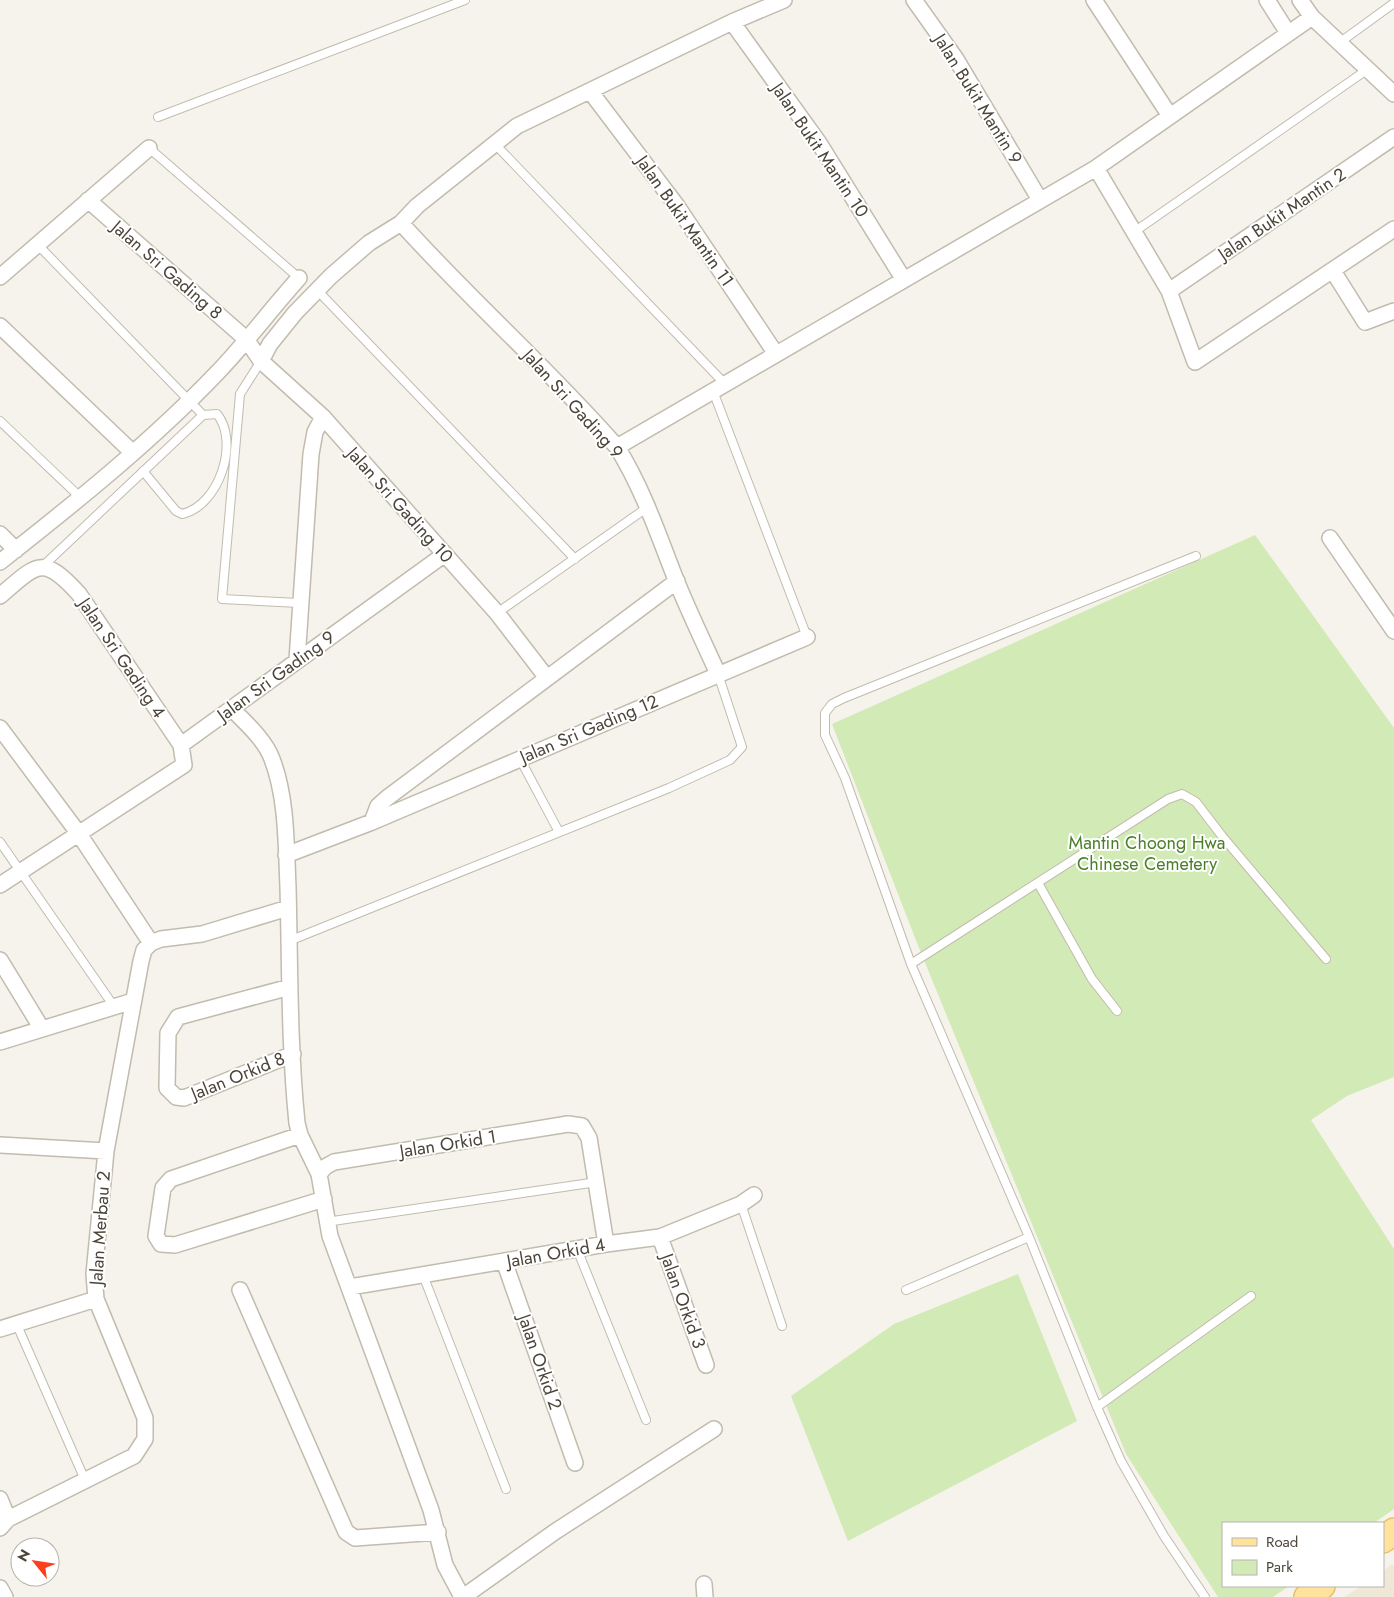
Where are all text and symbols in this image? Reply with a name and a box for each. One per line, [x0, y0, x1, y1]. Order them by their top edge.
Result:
street label: Jalan Bukit Mantin 9 [926, 27, 1029, 169]
street label: Jalan Bukit Mantin 10 [764, 76, 875, 223]
street label: Jalan Bukit Mantin 11 [629, 148, 740, 292]
street label: Jalan Bukit Mantin 2 [1211, 161, 1351, 268]
street label: Jalan Sri Gading 8 [104, 213, 228, 325]
street label: Jalan Sri Gading 9 [515, 342, 629, 465]
street label: Jalan Sri Gading 10 [339, 440, 459, 569]
street label: Jalan Sri Gading 4 [71, 591, 172, 723]
street label: Jalan Sri Gading 9 [210, 624, 340, 729]
street label: Jalan Sri Gading 12 [514, 688, 662, 771]
park label: Mantin Choong Hwa Chinese Cemetery [1069, 830, 1225, 877]
street label: Jalan Orkid 8 [185, 1045, 289, 1107]
street label: Jalan Orkid 1 [396, 1124, 498, 1165]
street label: Jalan Merbau 2 [83, 1170, 117, 1288]
street label: Jalan Orkid 4 [503, 1232, 607, 1275]
street label: Jalan Orkid 3 [653, 1248, 712, 1352]
street label: Jalan Orkid 2 [511, 1309, 568, 1413]
legend [1222, 1522, 1384, 1587]
text: Road [1266, 1531, 1298, 1553]
north arrow [10, 1537, 60, 1587]
text: N [12, 1546, 35, 1565]
text: Park [1266, 1556, 1293, 1578]

